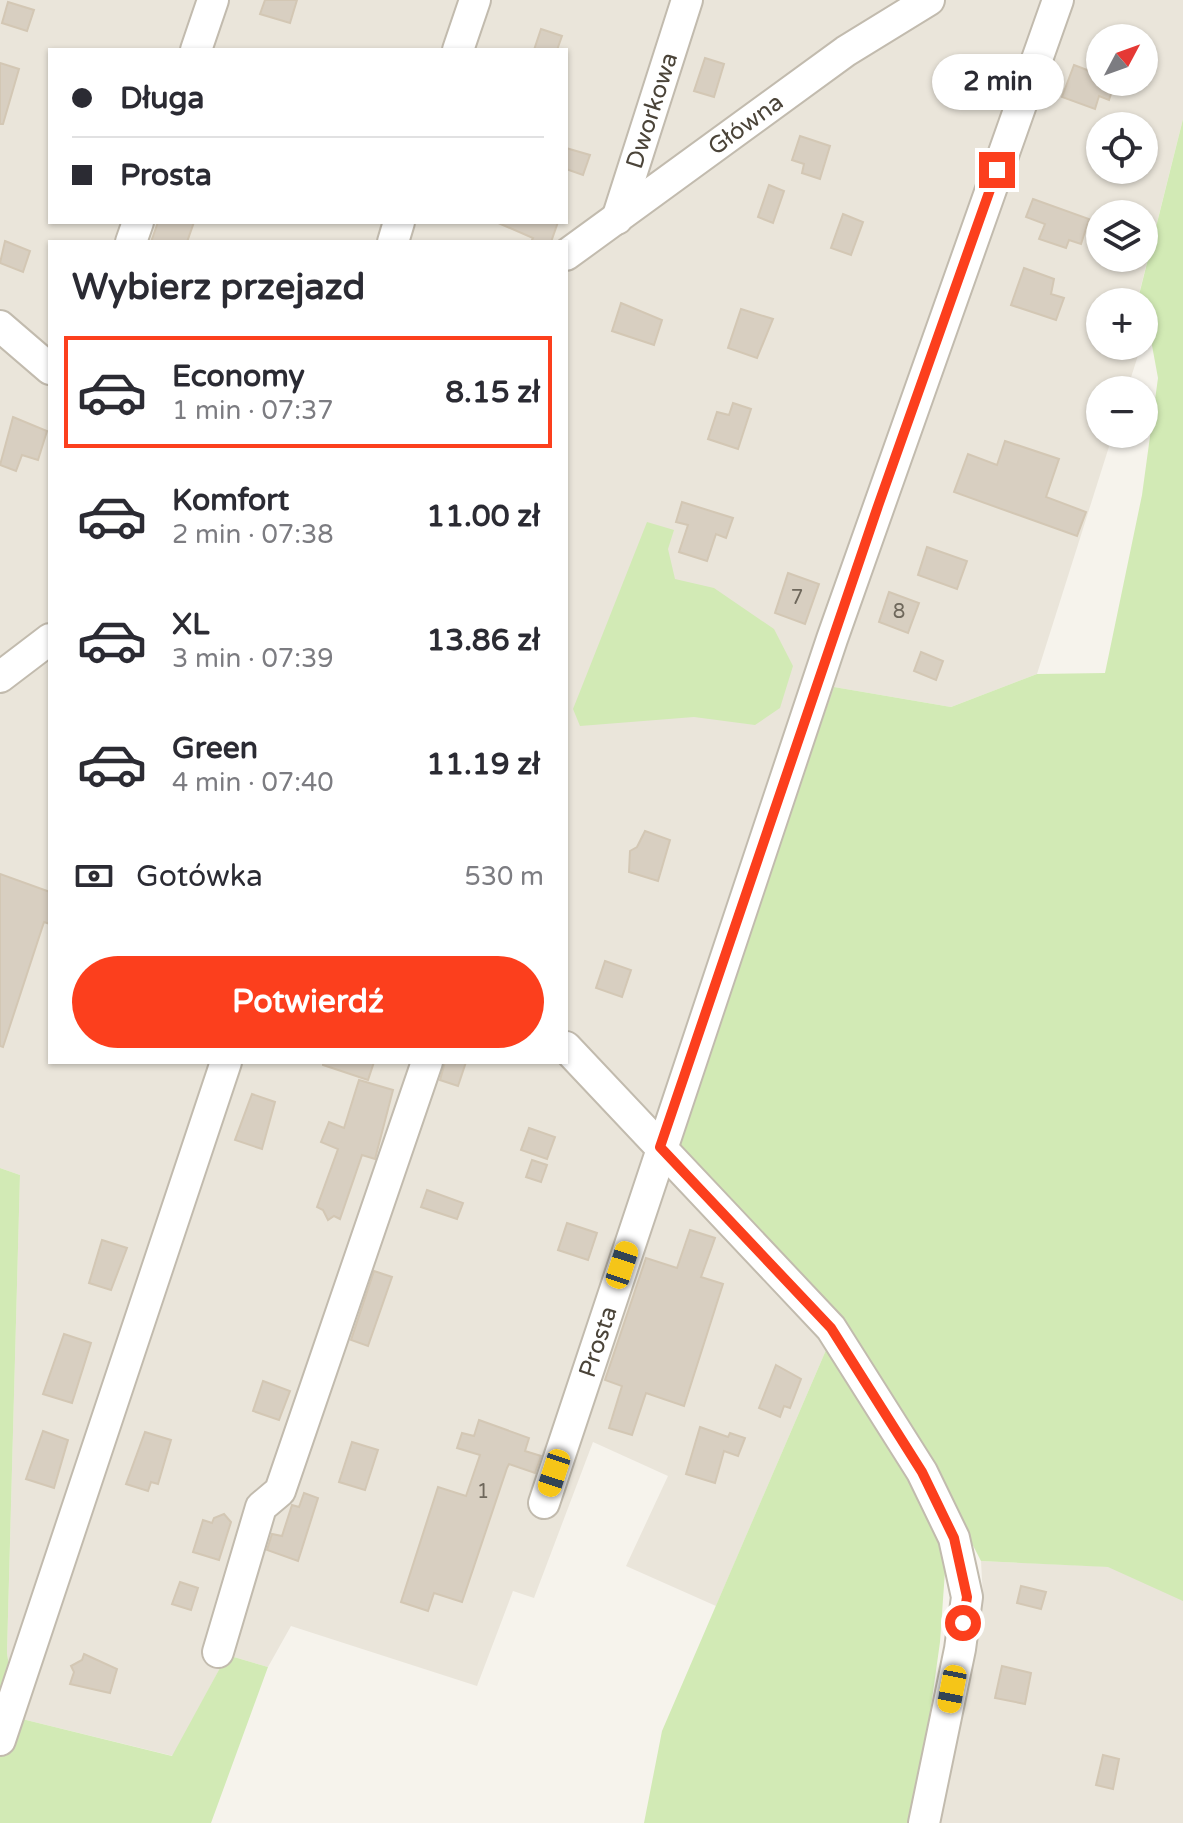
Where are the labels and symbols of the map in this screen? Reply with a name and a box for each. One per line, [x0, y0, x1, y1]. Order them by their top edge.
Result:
north arrow [1086, 24, 1158, 96]
street label: Dworkowa [620, 49, 684, 172]
callout: 2 min [931, 54, 1063, 110]
street label: Główna [702, 87, 789, 161]
route end [979, 152, 1015, 188]
house number: 7 [791, 586, 803, 610]
house number: 8 [893, 600, 905, 624]
car [603, 1238, 641, 1292]
street label: Prosta [572, 1302, 623, 1381]
car [535, 1446, 573, 1500]
house number: 1 [477, 1480, 489, 1504]
route start [945, 1605, 981, 1641]
car [936, 1663, 968, 1715]

